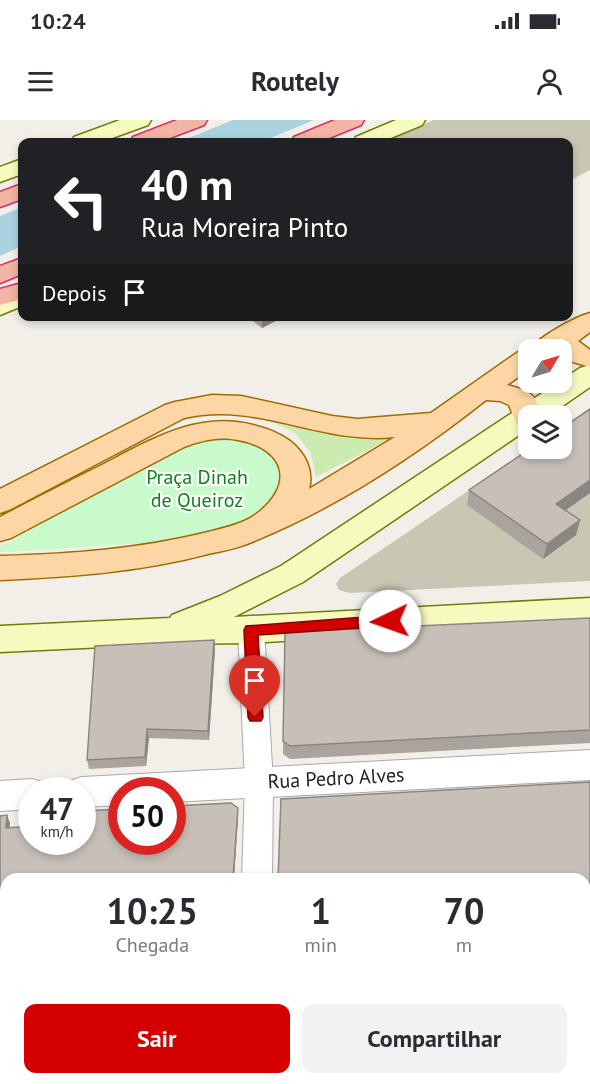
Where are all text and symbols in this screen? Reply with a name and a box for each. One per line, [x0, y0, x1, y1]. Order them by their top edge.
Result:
text: 10:24 [30, 7, 86, 35]
text: Routely [251, 64, 339, 98]
icon: menu [24, 65, 57, 98]
icon: person [533, 65, 566, 98]
text: 40 m [141, 157, 233, 212]
icon: left [42, 162, 120, 240]
text: Rua Moreira Pinto [141, 210, 348, 244]
icon: arrive [118, 276, 151, 309]
text: Depois [42, 279, 106, 307]
north arrow [518, 339, 572, 393]
map controls [518, 339, 572, 459]
button: layers [518, 405, 572, 459]
park label: Praça Dinah de Queiroz [146, 464, 248, 513]
position arrow [358, 589, 422, 653]
pin [229, 655, 280, 717]
icon: arrive [238, 664, 271, 697]
street label: Rua Pedro Alves [267, 761, 405, 795]
speed limit sign: 50 [108, 777, 186, 855]
text: 47 [40, 789, 74, 828]
text: km/h [41, 822, 73, 841]
text: 10:25 [107, 887, 198, 934]
text: 1 [311, 887, 331, 934]
text: 70 [444, 887, 484, 934]
text: Chegada [115, 932, 189, 958]
text: min [304, 932, 337, 958]
text: m [456, 932, 472, 958]
button: Sair [24, 1004, 290, 1073]
button: Compartilhar [302, 1004, 567, 1073]

